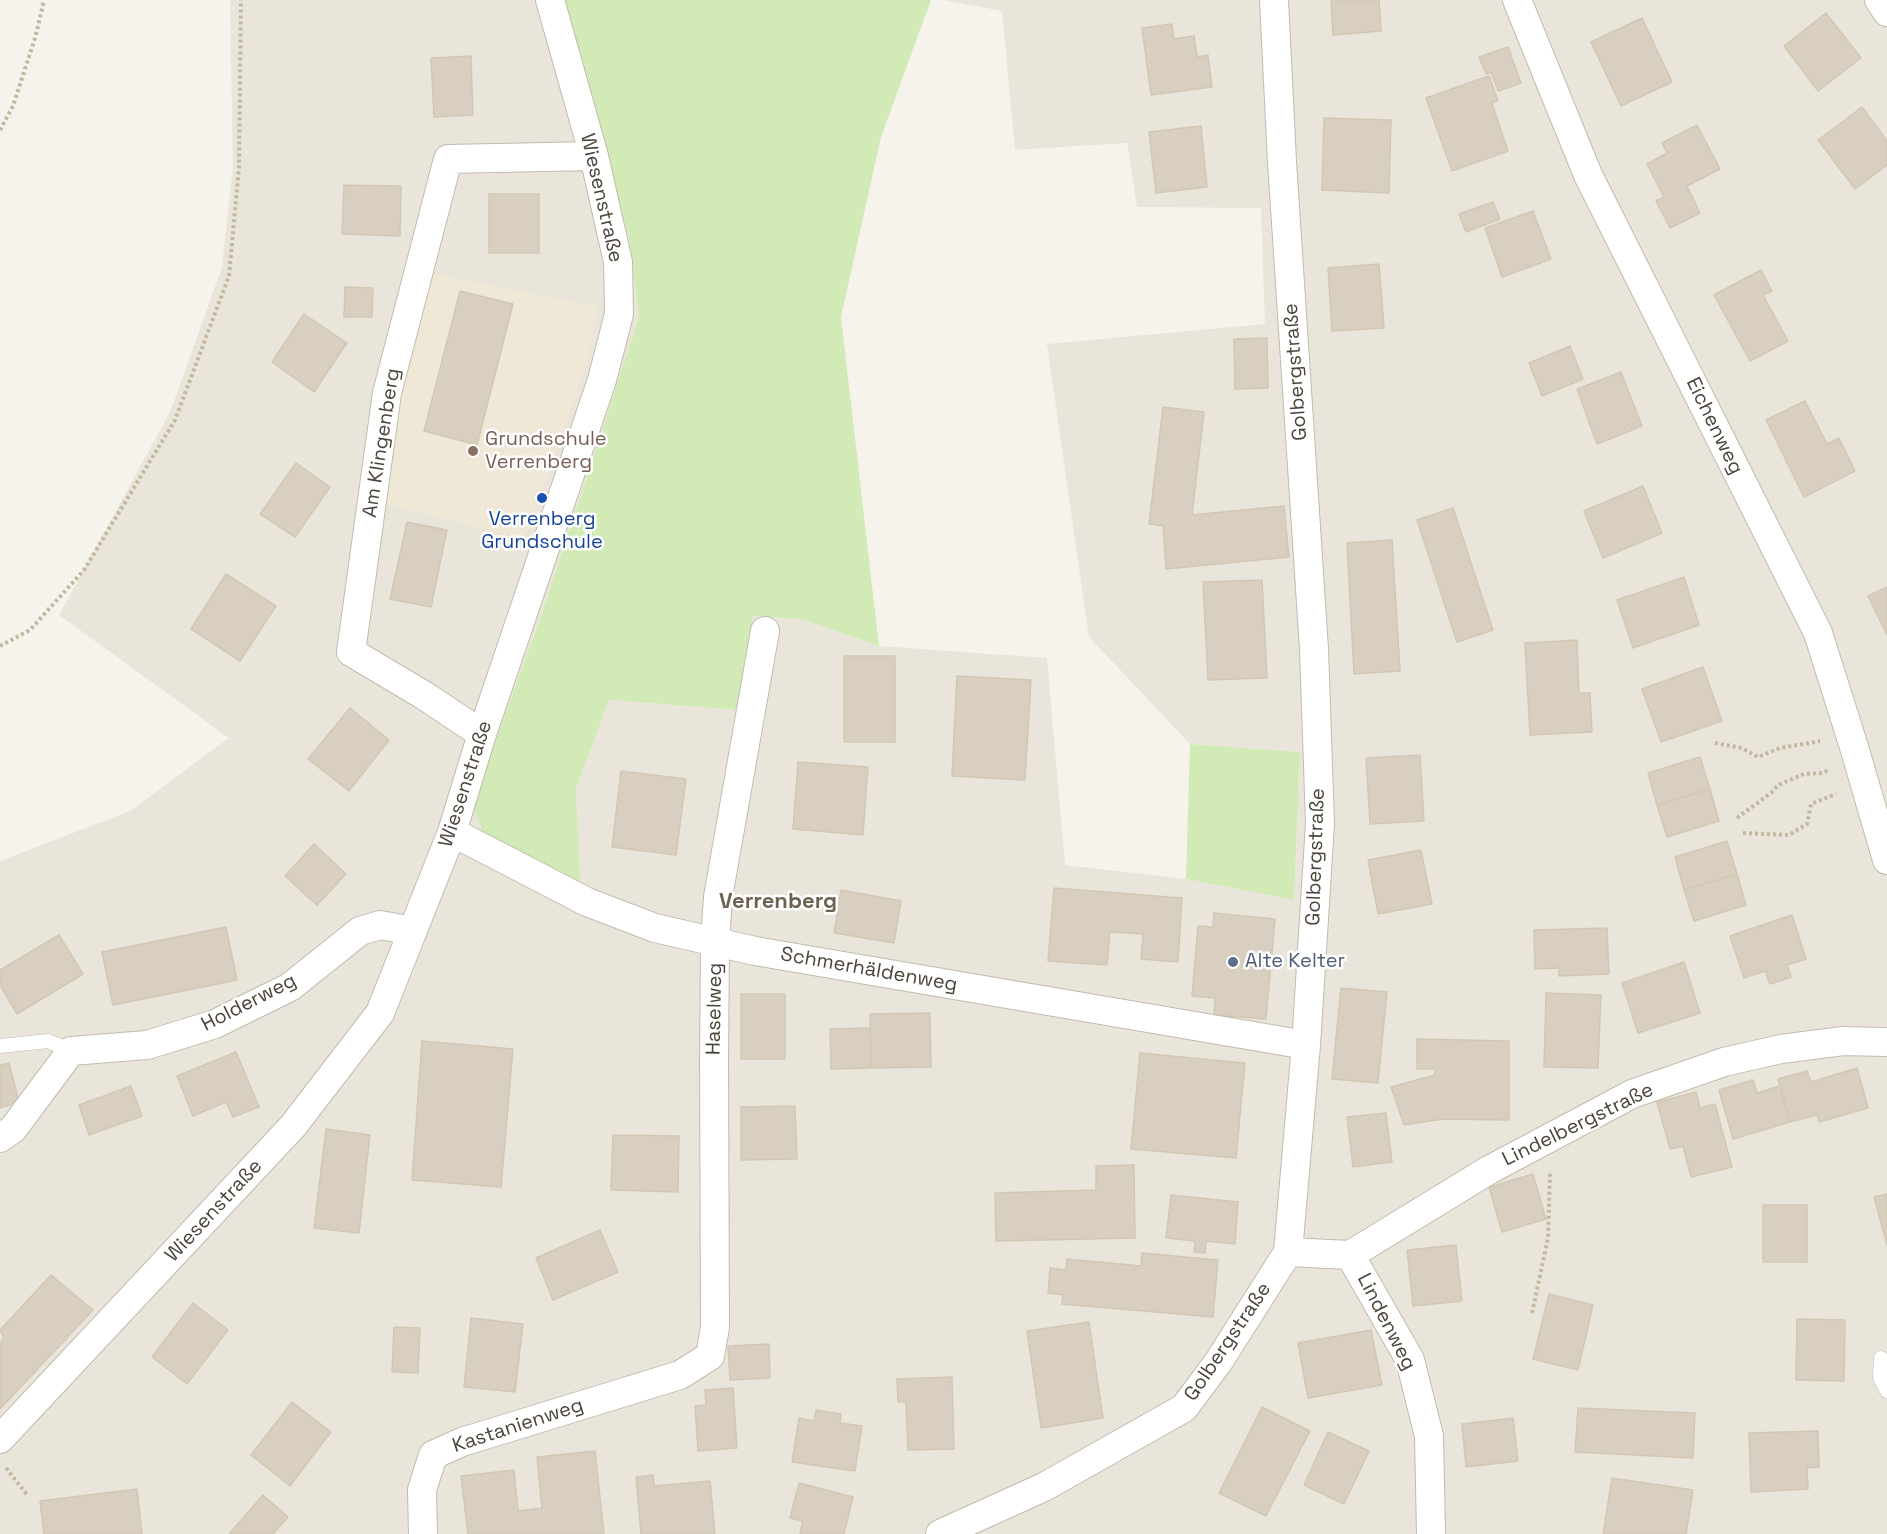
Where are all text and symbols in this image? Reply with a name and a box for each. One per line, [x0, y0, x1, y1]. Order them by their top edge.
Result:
street label: Wiesenstraße [575, 131, 627, 265]
street label: Golbergstraße [1279, 302, 1313, 442]
street label: Am Klingenberg [358, 367, 406, 519]
street label: Eichenweg [1680, 374, 1748, 478]
place label: Grundschule Verrenberg [485, 428, 607, 475]
marker: Grundschule Verrenberg [466, 444, 480, 458]
marker: Verrenberg Grundschule [535, 491, 549, 505]
place label: Verrenberg Grundschule [481, 508, 603, 555]
street label: Wiesenstraße [434, 718, 498, 850]
street label: Golbergstraße [1302, 788, 1330, 926]
district label: Verrenberg [719, 889, 837, 915]
street label: Schmerhäldenweg [779, 943, 959, 997]
place label: Alte Kelter [1245, 950, 1345, 974]
marker: Alte Kelter [1226, 955, 1240, 969]
street label: Haselweg [702, 963, 728, 1055]
street label: Holderweg [198, 969, 300, 1037]
street label: Lindelbergstraße [1499, 1078, 1657, 1172]
street label: Wiesenstraße [160, 1155, 268, 1267]
street label: Lindenweg [1351, 1270, 1421, 1374]
street label: Golbergstraße [1180, 1278, 1276, 1406]
street label: Kastanienweg [450, 1394, 586, 1458]

